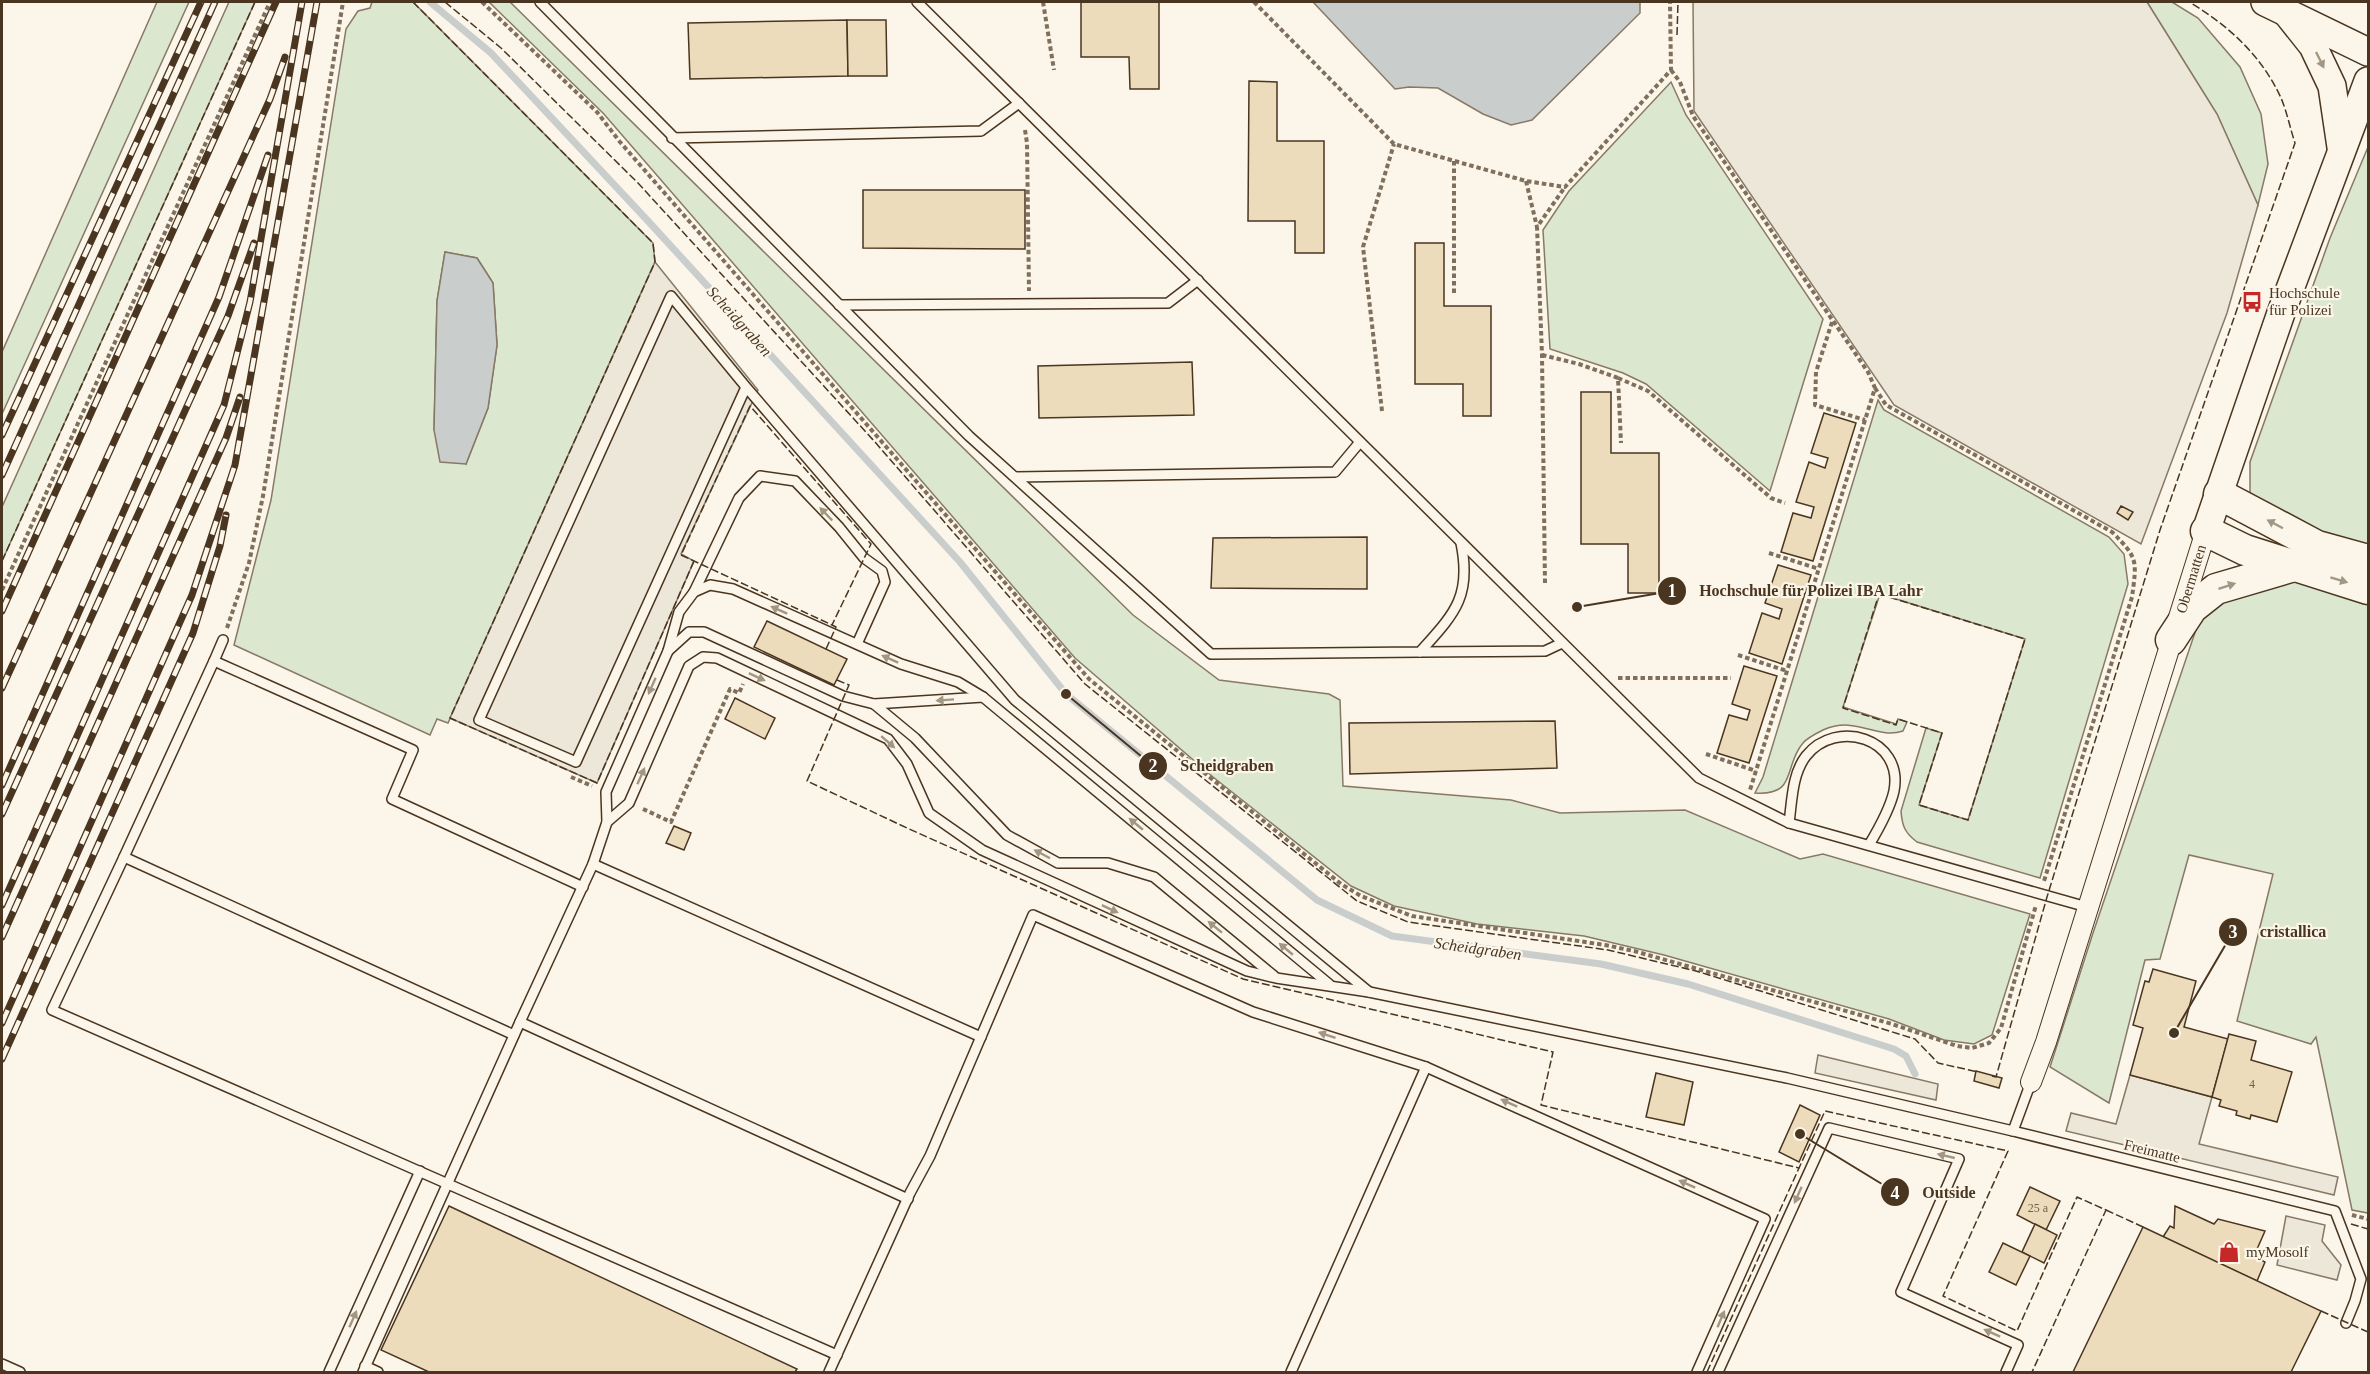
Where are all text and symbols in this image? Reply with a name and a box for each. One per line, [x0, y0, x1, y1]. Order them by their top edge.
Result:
one-way arrow [2315, 52, 2324, 69]
water label: Scheidgraben [703, 283, 775, 360]
place label: Hochschule für Polizei [2269, 285, 2340, 318]
bus stop icon: Hochschule für Polizei [2240, 290, 2264, 314]
one-way arrow [819, 506, 833, 521]
one-way arrow [2267, 519, 2284, 529]
street label: Obermatten [2173, 542, 2209, 615]
callout: Hochschule für Polizei IBA Lahr [1657, 574, 1936, 608]
one-way arrow [2330, 576, 2348, 585]
text: 1 [1668, 581, 1677, 601]
one-way arrow [2218, 581, 2236, 590]
text: Hochschule für Polizei IBA Lahr [1699, 582, 1923, 599]
one-way arrow [771, 605, 788, 614]
one-way arrow [882, 655, 899, 664]
one-way arrow [748, 672, 765, 681]
one-way arrow [648, 677, 657, 694]
one-way arrow [935, 695, 954, 704]
one-way arrow [880, 735, 895, 748]
callout: Scheidgraben [1138, 749, 1285, 783]
text: 2 [1149, 756, 1158, 776]
text: Scheidgraben [1180, 757, 1274, 775]
one-way arrow [636, 767, 646, 785]
one-way arrow [1129, 818, 1144, 831]
one-way arrow [1033, 849, 1050, 859]
one-way arrow [1101, 905, 1118, 914]
callout: cristallica [2218, 915, 2338, 949]
one-way arrow [1207, 920, 1223, 933]
text: 3 [2229, 922, 2238, 942]
text: cristallica [2260, 923, 2326, 940]
water label: Scheidgraben [1433, 934, 1523, 964]
one-way arrow [1278, 942, 1294, 955]
one-way arrow [1318, 1030, 1336, 1039]
house number: 4 [2249, 1077, 2255, 1091]
one-way arrow [1501, 1099, 1518, 1108]
street label: Freimatte [2122, 1136, 2182, 1166]
one-way arrow [1937, 1151, 1956, 1161]
callout: Outside [1880, 1175, 1988, 1209]
one-way arrow [1677, 1179, 1695, 1189]
text: 4 [1891, 1183, 1900, 1203]
text: Outside [1922, 1184, 1976, 1201]
one-way arrow [1794, 1187, 1803, 1204]
house number: 25 a [2028, 1201, 2049, 1215]
shop icon: myMosolf [2217, 1240, 2241, 1264]
place label: myMosolf [2246, 1244, 2309, 1260]
one-way arrow [348, 1310, 358, 1328]
one-way arrow [1716, 1310, 1726, 1328]
one-way arrow [1983, 1329, 2000, 1338]

